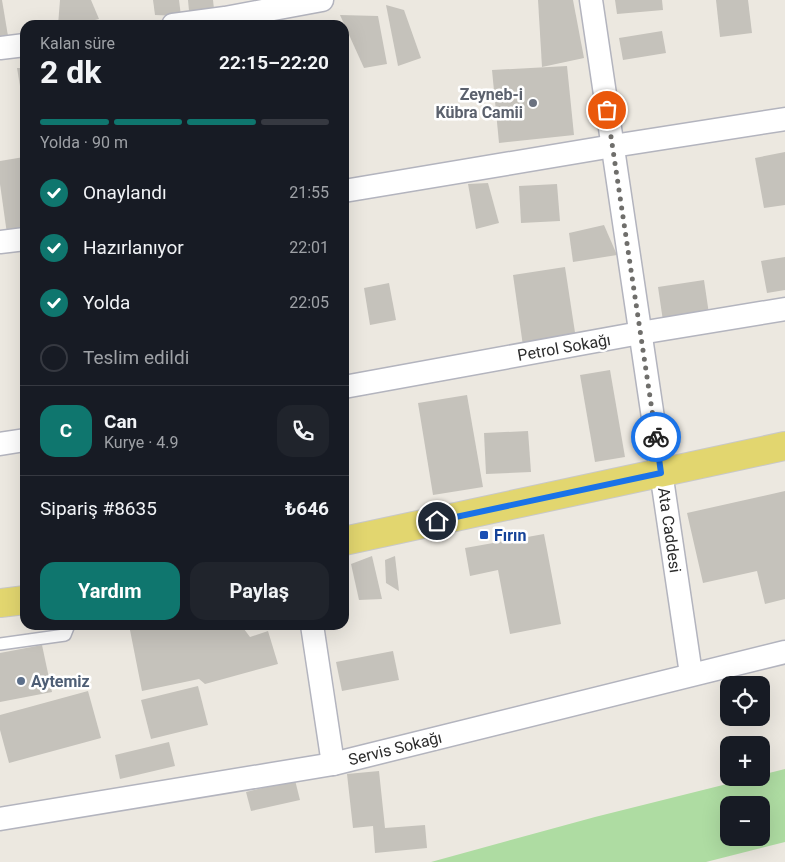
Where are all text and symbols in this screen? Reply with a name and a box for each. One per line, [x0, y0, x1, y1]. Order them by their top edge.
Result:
text: Kalan süre [40, 34, 115, 53]
text: 22:15–22:20 [219, 51, 329, 74]
text: 2 dk [40, 53, 101, 91]
place label: Zeyneb-i Kübra Camii [436, 85, 523, 122]
pin [586, 89, 628, 131]
icon: bag [593, 96, 621, 124]
marker: Zeyneb-i Kübra Camii [527, 97, 539, 109]
text: Yolda · 90 m [40, 133, 128, 152]
icon: check [40, 179, 68, 207]
text: Onaylandı [83, 181, 167, 204]
text: 21:55 [289, 183, 329, 202]
icon: check [40, 234, 68, 262]
text: Hazırlanıyor [83, 236, 184, 259]
text: 22:01 [289, 238, 329, 257]
icon: check [40, 289, 68, 317]
text: Yolda [83, 291, 130, 314]
text: 22:05 [289, 293, 329, 312]
street label: Petrol Sokağı [516, 330, 612, 365]
text: Teslim edildi [83, 346, 189, 369]
button: phone [277, 405, 329, 457]
text: Can [104, 410, 137, 433]
courier [631, 412, 681, 462]
text: C [60, 419, 72, 442]
icon: bike [642, 423, 670, 451]
text: Kurye · 4.9 [104, 433, 179, 452]
street label: Ata Caddesi [654, 486, 685, 574]
text: Sipariş #8635 [40, 497, 157, 520]
text: ₺646 [285, 497, 329, 520]
pin [416, 500, 458, 542]
icon: home [423, 507, 451, 535]
place label: Fırın [494, 526, 526, 545]
marker: Fırın [478, 529, 490, 541]
button: Yardım [40, 562, 180, 620]
button: Paylaş [190, 562, 329, 620]
place label: Aytemiz [31, 672, 90, 691]
marker: Aytemiz [15, 675, 27, 687]
map controls [720, 676, 770, 846]
button: locate [720, 676, 770, 726]
street label: Servis Sokağı [346, 728, 444, 769]
button: + [720, 736, 770, 786]
button: − [720, 796, 770, 846]

